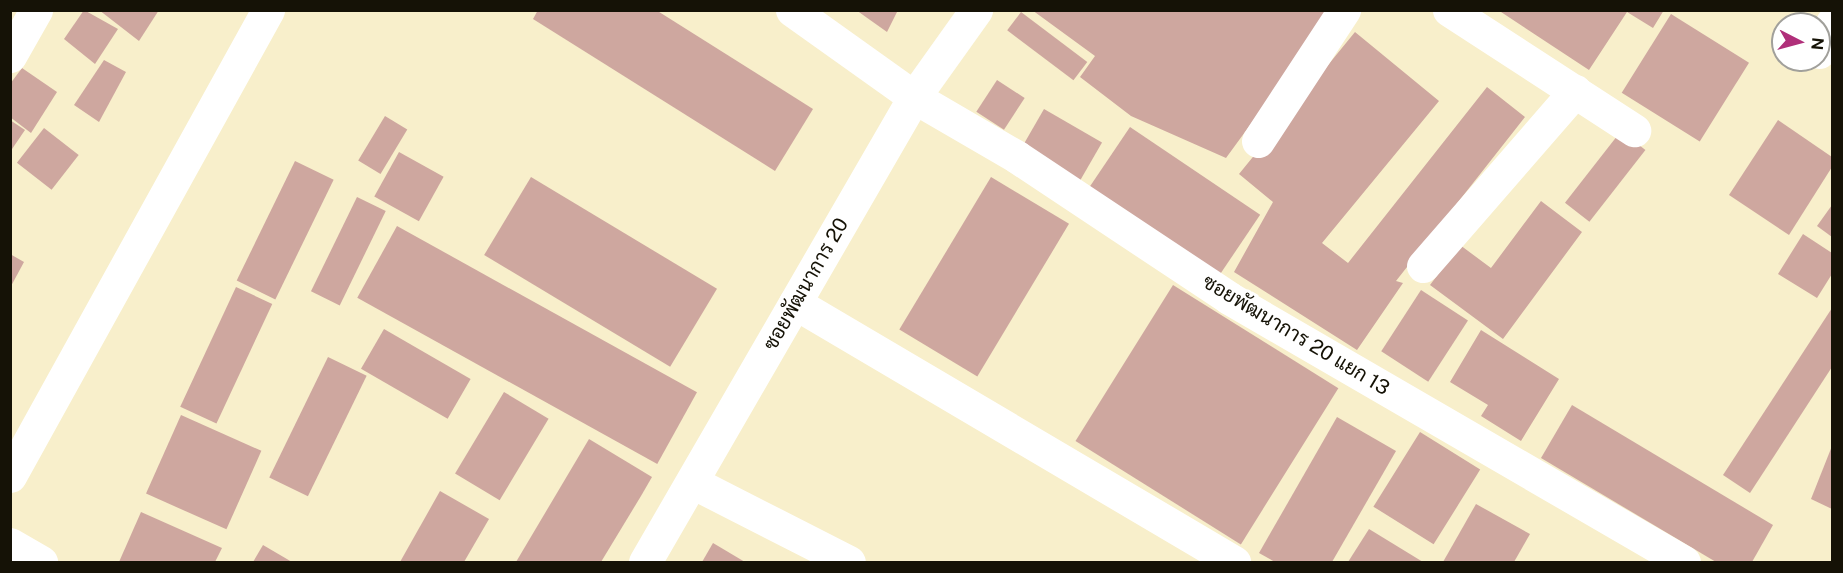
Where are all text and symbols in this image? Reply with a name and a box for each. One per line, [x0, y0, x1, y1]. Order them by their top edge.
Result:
north arrow [1771, 12, 1831, 72]
text: N [1807, 37, 1828, 51]
street label: ซอยพัฒนาการ 20 [758, 214, 854, 354]
street label: ซอยพัฒนาการ 20 แยก 13 [1198, 270, 1394, 400]

